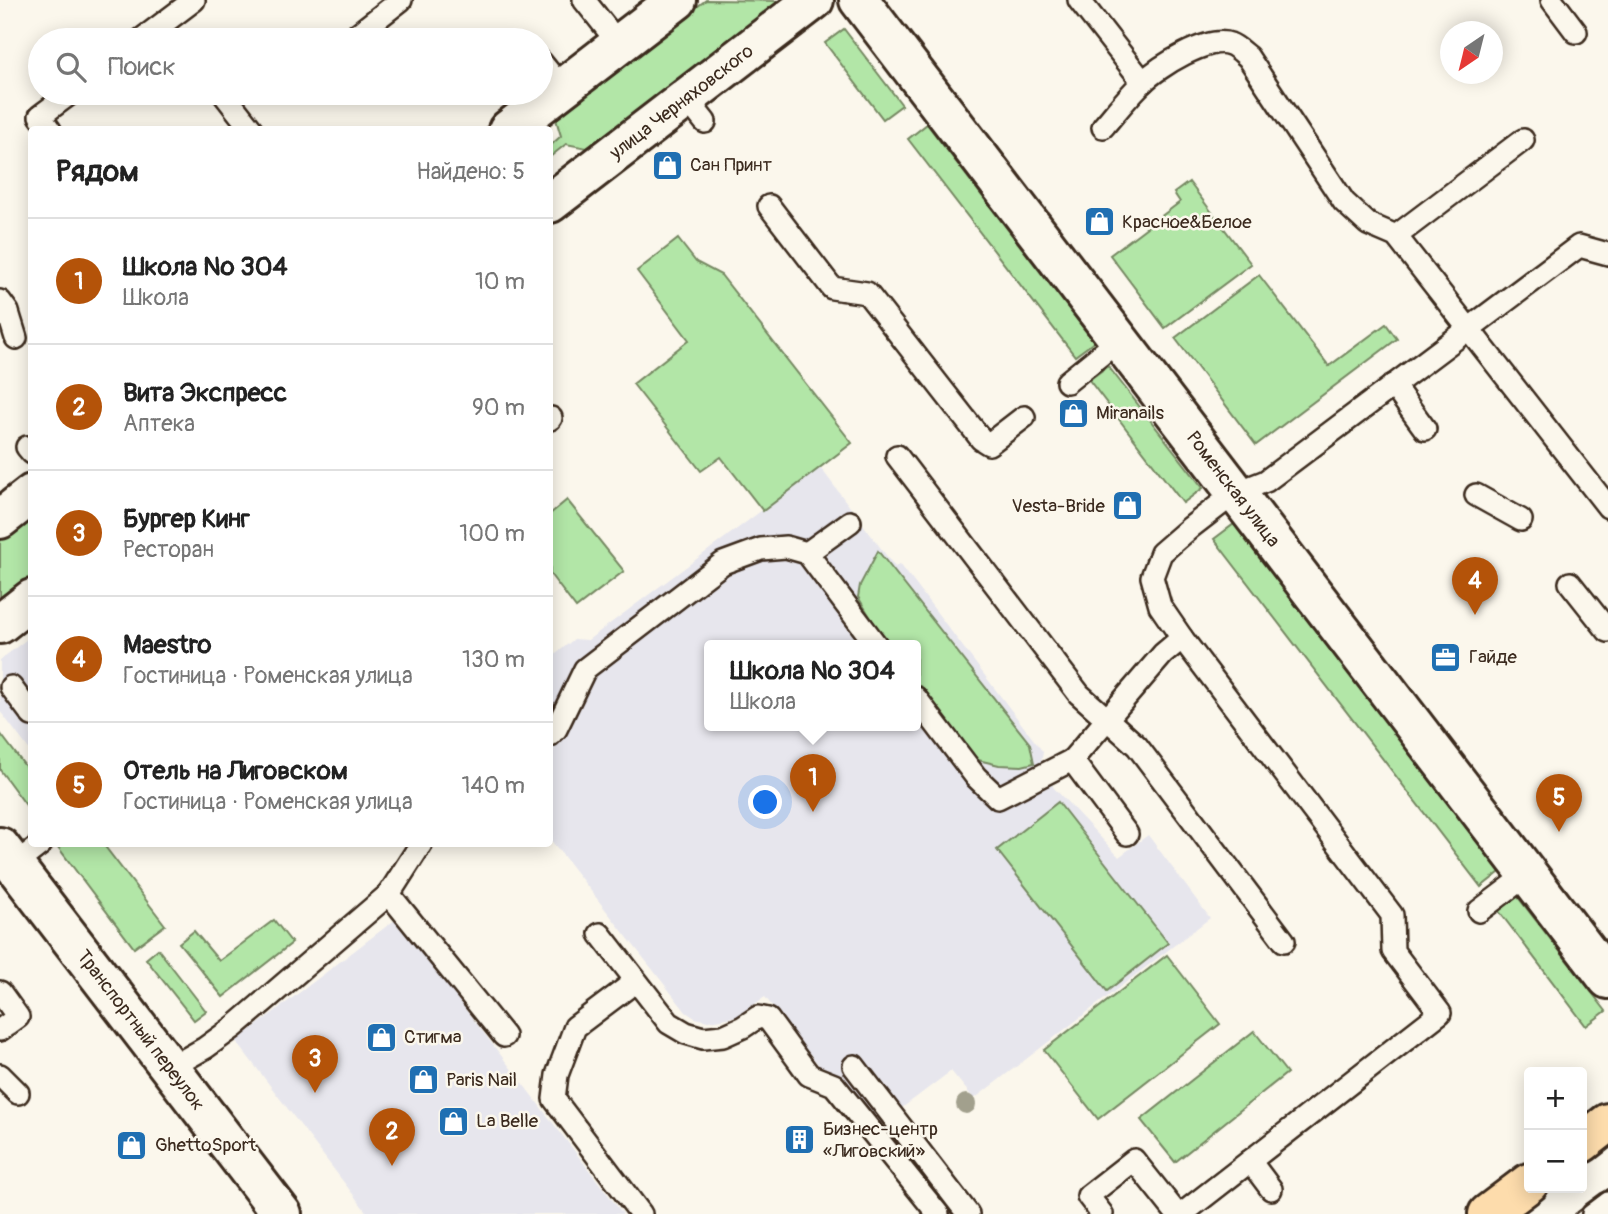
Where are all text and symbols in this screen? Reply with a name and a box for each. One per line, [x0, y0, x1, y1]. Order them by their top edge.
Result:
north arrow [1440, 21, 1503, 84]
search box [28, 28, 553, 105]
street label: улица Черняховского [604, 39, 758, 165]
icon: search [52, 48, 90, 86]
text: Поиск [108, 51, 176, 83]
shop icon: Сан Принт [650, 148, 684, 182]
text: Рядом [56, 153, 139, 190]
place label: Сан Принт [690, 153, 772, 177]
text: Найдено: 5 [416, 157, 525, 186]
shop icon: Красное&Белое [1082, 205, 1116, 239]
place label: Красное&Белое [1122, 210, 1252, 234]
text: Школа № 304 [123, 251, 288, 283]
text: 1 [75, 267, 84, 296]
text: 10 m [475, 267, 525, 296]
text: Школа [123, 283, 189, 312]
text: Вита Экспресс [123, 377, 287, 409]
text: 2 [73, 393, 85, 422]
text: 90 m [472, 393, 525, 422]
shop icon: Miranails [1056, 396, 1090, 430]
place label: Miranails [1096, 401, 1165, 425]
text: Аптека [123, 409, 195, 438]
street label: Роменская улица [1181, 426, 1285, 552]
shop icon: Vesta-Bride [1111, 489, 1145, 523]
place label: Vesta-Bride [1011, 494, 1106, 518]
text: Бургер Кинг [123, 503, 250, 535]
text: 3 [73, 519, 85, 548]
text: 100 m [459, 519, 525, 548]
text: Ресторан [123, 535, 214, 564]
pin: 4 [1452, 557, 1498, 615]
text: Maestro [123, 629, 211, 661]
popup [704, 640, 921, 731]
office icon: Гайде [1429, 640, 1463, 674]
text: 4 [72, 645, 86, 674]
text: 130 m [462, 645, 525, 674]
place label: Гайде [1469, 645, 1517, 669]
text: Школа № 304 [730, 655, 895, 687]
text: Гостиница · Роменская улица [123, 661, 413, 690]
text: Школа [730, 687, 796, 716]
pin: 1 [790, 754, 836, 812]
text: Отель на Лиговском [123, 755, 348, 787]
text: 5 [73, 771, 85, 800]
text: 140 m [462, 771, 525, 800]
pin: 5 [1536, 774, 1582, 832]
your location [748, 785, 782, 819]
text: Гостиница · Роменская улица [123, 787, 413, 816]
street label: Транспортный переулок [71, 945, 210, 1115]
shop icon: Стигма [364, 1020, 398, 1054]
place label: Стигма [404, 1025, 462, 1049]
pin: 3 [292, 1035, 338, 1093]
shop icon: Paris Nail [406, 1063, 440, 1097]
map controls [1524, 1067, 1587, 1193]
button: + [1524, 1067, 1587, 1130]
place label: Paris Nail [446, 1068, 517, 1092]
shop icon: La Belle [436, 1104, 470, 1138]
pin: 2 [369, 1108, 415, 1166]
place label: La Belle [476, 1109, 539, 1133]
place label: Бизнес-центр «Лиговский» [823, 1117, 938, 1163]
building icon: Бизнес-центр «Лиговский» [783, 1123, 817, 1157]
shop icon: GhettoSport [115, 1128, 149, 1162]
button: − [1524, 1130, 1587, 1193]
place label: GhettoSport [155, 1133, 256, 1157]

